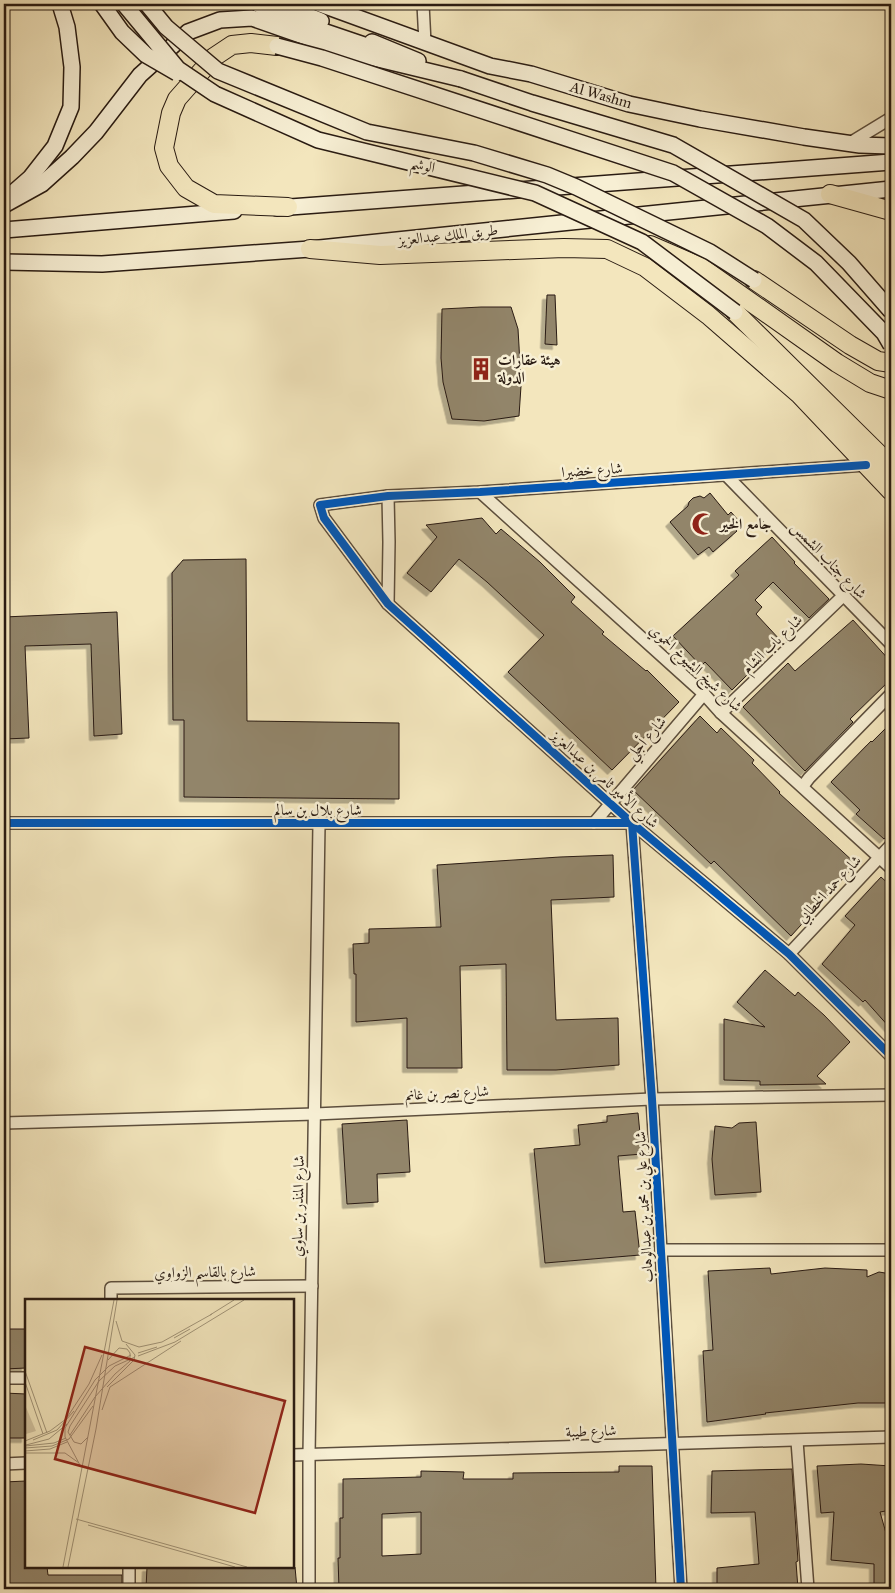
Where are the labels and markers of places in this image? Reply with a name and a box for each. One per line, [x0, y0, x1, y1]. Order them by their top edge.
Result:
place label: هيئة عقارات الدولة [497, 351, 561, 386]
building icon: هيئة عقارات الدولة [468, 356, 494, 382]
mosque icon: جامع الخير [690, 511, 716, 537]
place label: جامع الخير [718, 515, 771, 538]

